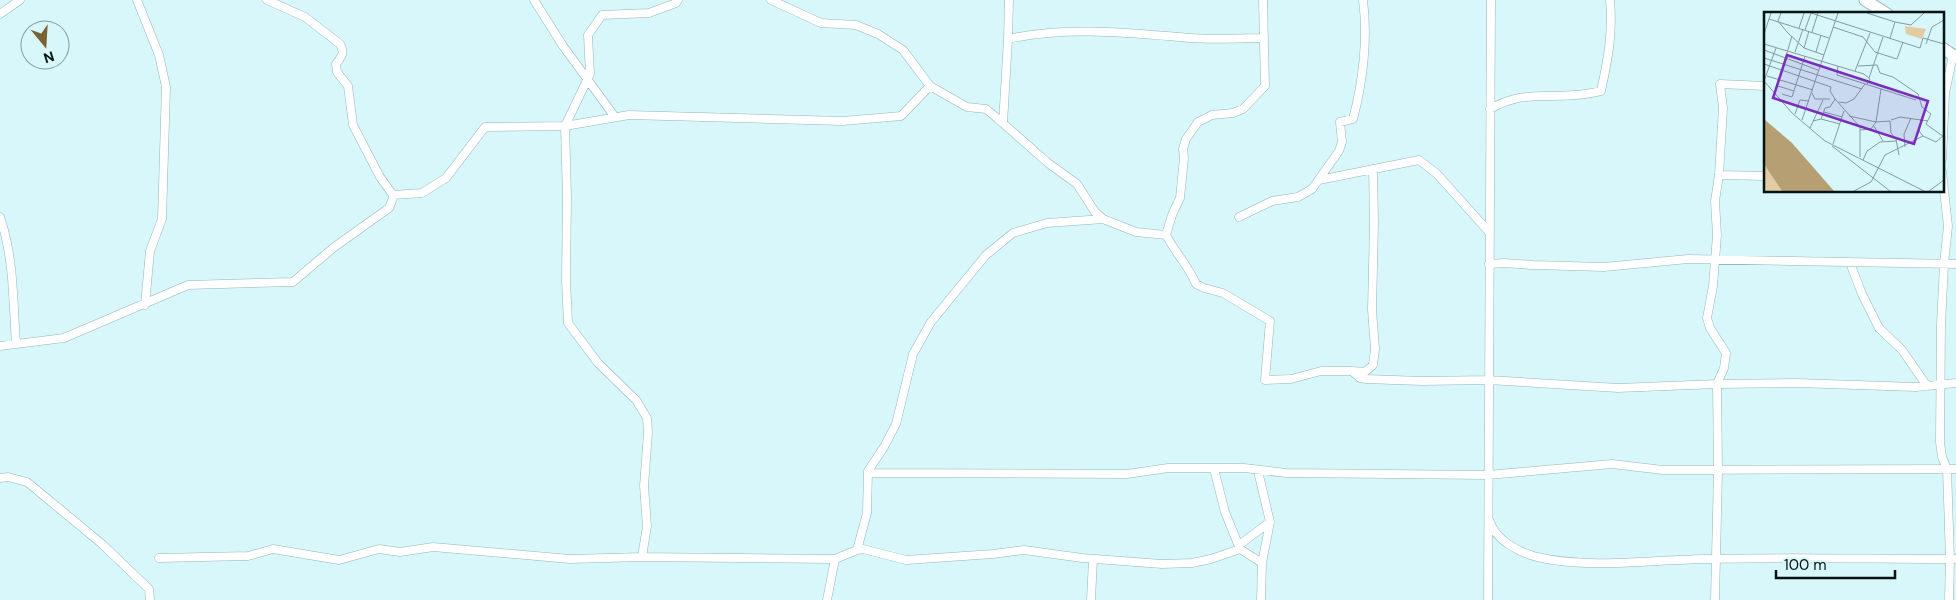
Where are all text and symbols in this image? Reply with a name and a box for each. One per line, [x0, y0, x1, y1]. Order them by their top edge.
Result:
inset map [1764, 12, 1944, 192]
north arrow [20, 20, 70, 70]
text: N [41, 47, 57, 68]
scale bar [1776, 548, 1895, 580]
text: 100 m [1784, 555, 1827, 575]

